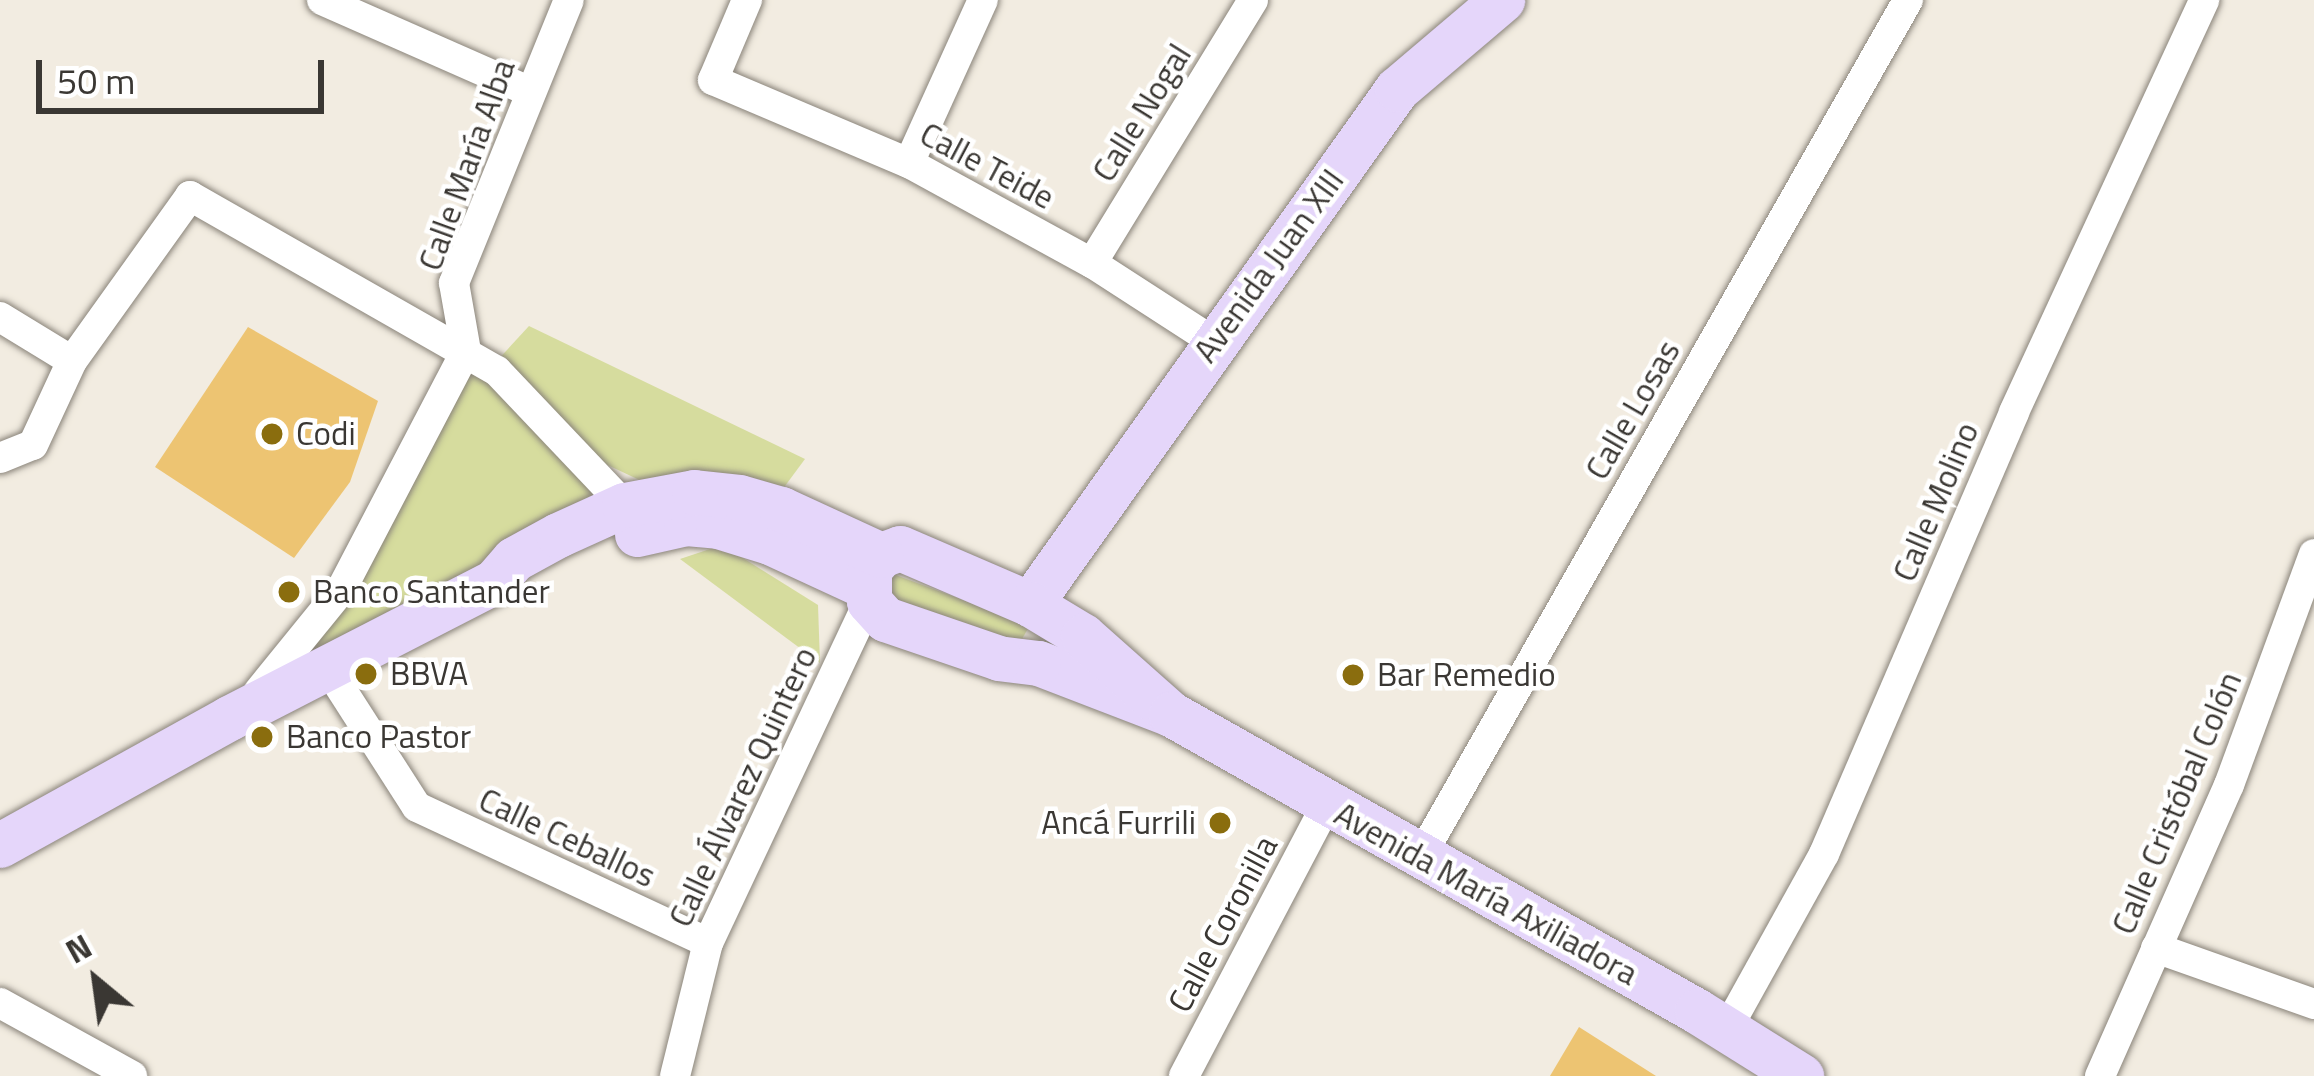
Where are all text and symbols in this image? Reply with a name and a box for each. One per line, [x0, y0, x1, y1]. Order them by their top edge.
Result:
scale bar [42, 36, 330, 110]
street label: Calle Nogal [1084, 37, 1200, 189]
text: 50 m [57, 53, 135, 108]
street label: Calle María Alba [411, 54, 523, 276]
street label: Calle Teide [913, 114, 1061, 218]
street label: Avenida Juan XIII [1186, 162, 1352, 370]
street label: Calle Losas [1577, 333, 1689, 487]
place label: Codi [296, 414, 356, 454]
street label: Calle Molino [1885, 417, 1987, 587]
marker: Codi [259, 421, 285, 447]
place label: Banco Santander [313, 572, 550, 612]
marker: Banco Santander [276, 579, 302, 605]
street label: Calle Álvarez Quintero [661, 641, 825, 933]
place label: BBVA [390, 654, 468, 694]
place label: Bar Remedio [1377, 655, 1556, 695]
marker: BBVA [353, 661, 379, 687]
marker: Bar Remedio [1340, 662, 1366, 688]
street label: Calle Cristóbal Colón [2104, 666, 2250, 940]
place label: Banco Pastor [286, 717, 471, 757]
marker: Banco Pastor [249, 724, 275, 750]
street label: Calle Ceballos [473, 780, 661, 896]
street label: Avenida María Axiliadora [1328, 794, 1644, 994]
place label: Ancá Furrili [1041, 803, 1196, 843]
marker: Ancá Furrili [1207, 810, 1233, 836]
street label: Calle Coronilla [1160, 829, 1286, 1019]
north arrow [36, 920, 156, 1040]
text: N [56, 921, 101, 976]

